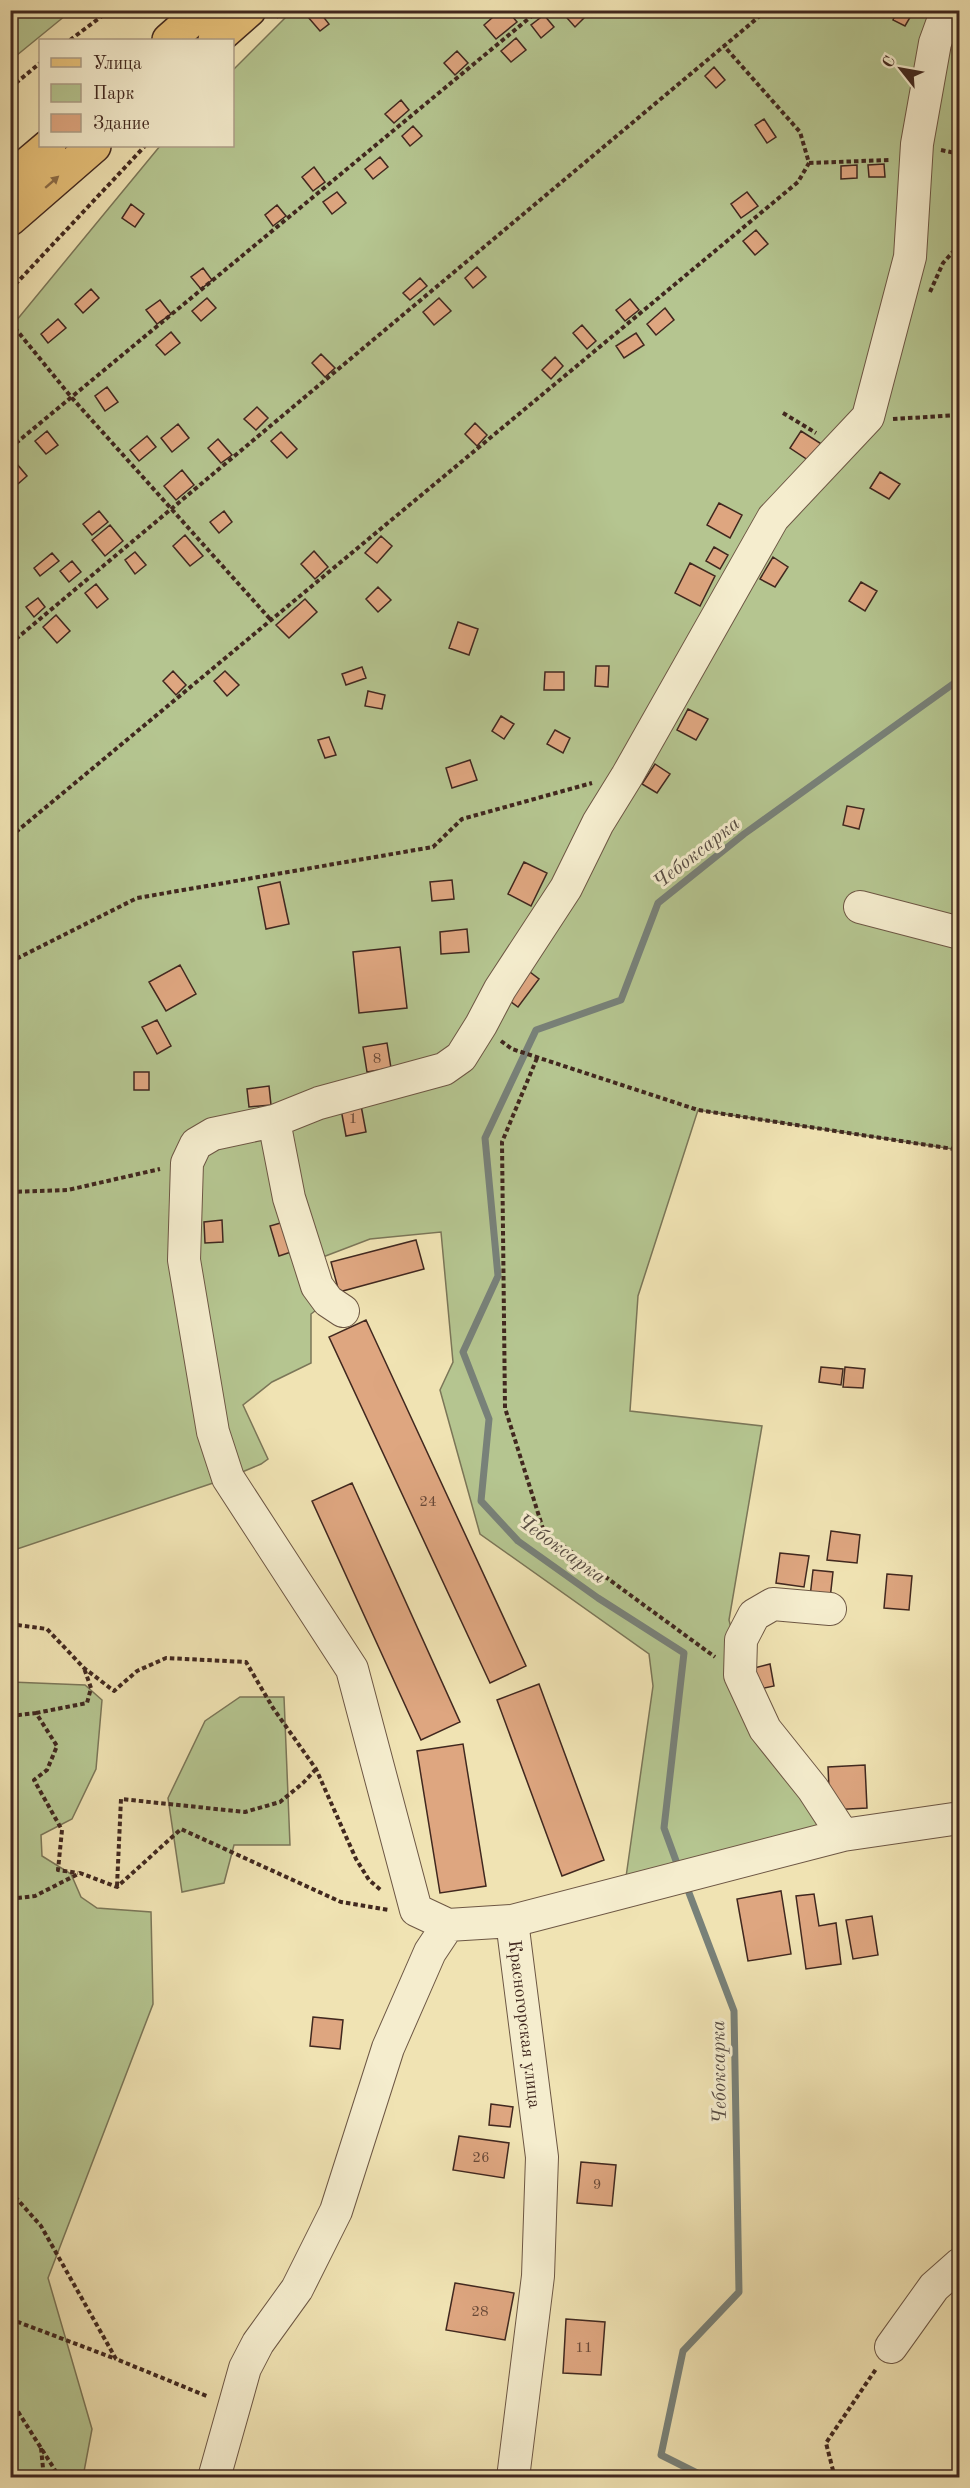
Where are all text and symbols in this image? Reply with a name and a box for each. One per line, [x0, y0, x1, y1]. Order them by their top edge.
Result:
legend [39, 39, 234, 147]
north arrow [871, 39, 931, 99]
text: С [880, 54, 899, 71]
text: Улица [93, 55, 142, 73]
text: Парк [93, 85, 134, 103]
text: Здание [93, 115, 150, 133]
one-way arrow [45, 175, 60, 189]
water label: Чебоксарка [650, 814, 744, 893]
house number: 8 [373, 1052, 381, 1067]
house number: 1 [349, 1112, 357, 1127]
house number: 24 [419, 1495, 437, 1510]
water label: Чебоксарка [513, 1511, 609, 1588]
street label: Красногорская улица [505, 1939, 543, 2109]
water label: Чебоксарка [709, 2020, 731, 2124]
house number: 26 [472, 2151, 490, 2166]
house number: 9 [593, 2178, 601, 2193]
house number: 28 [471, 2305, 489, 2320]
house number: 11 [575, 2341, 593, 2356]

